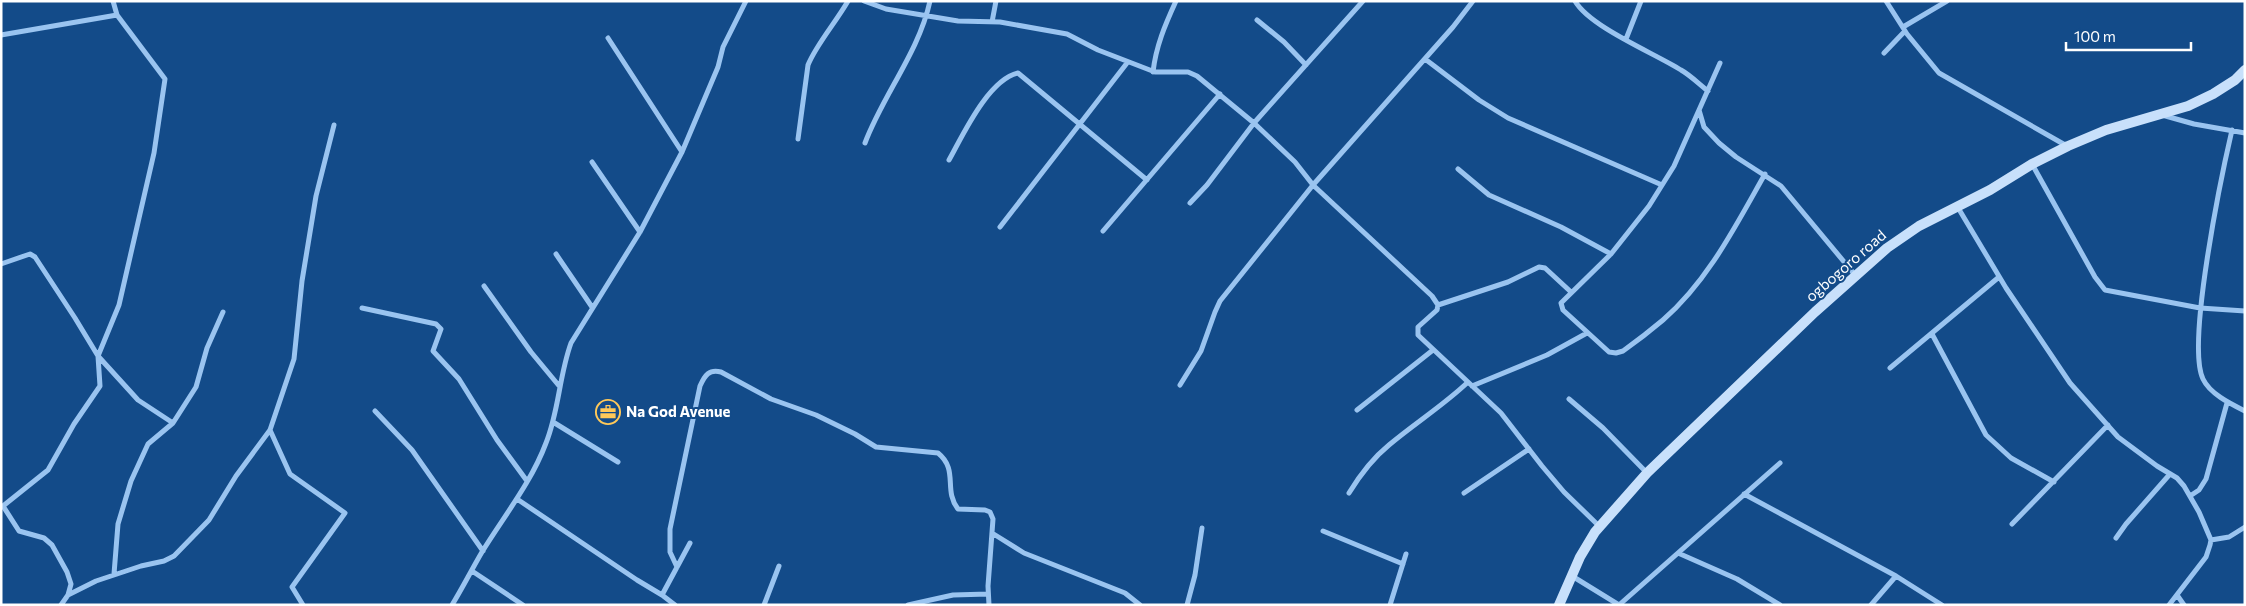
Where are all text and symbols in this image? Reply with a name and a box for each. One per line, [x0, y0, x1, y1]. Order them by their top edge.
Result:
scale bar [2066, 20, 2191, 52]
text: 100 m [2074, 27, 2116, 45]
street label: ogbogoro road [1801, 225, 1889, 305]
office icon: Na God Avenue [595, 399, 621, 425]
place label: Na God Avenue [626, 402, 731, 420]

